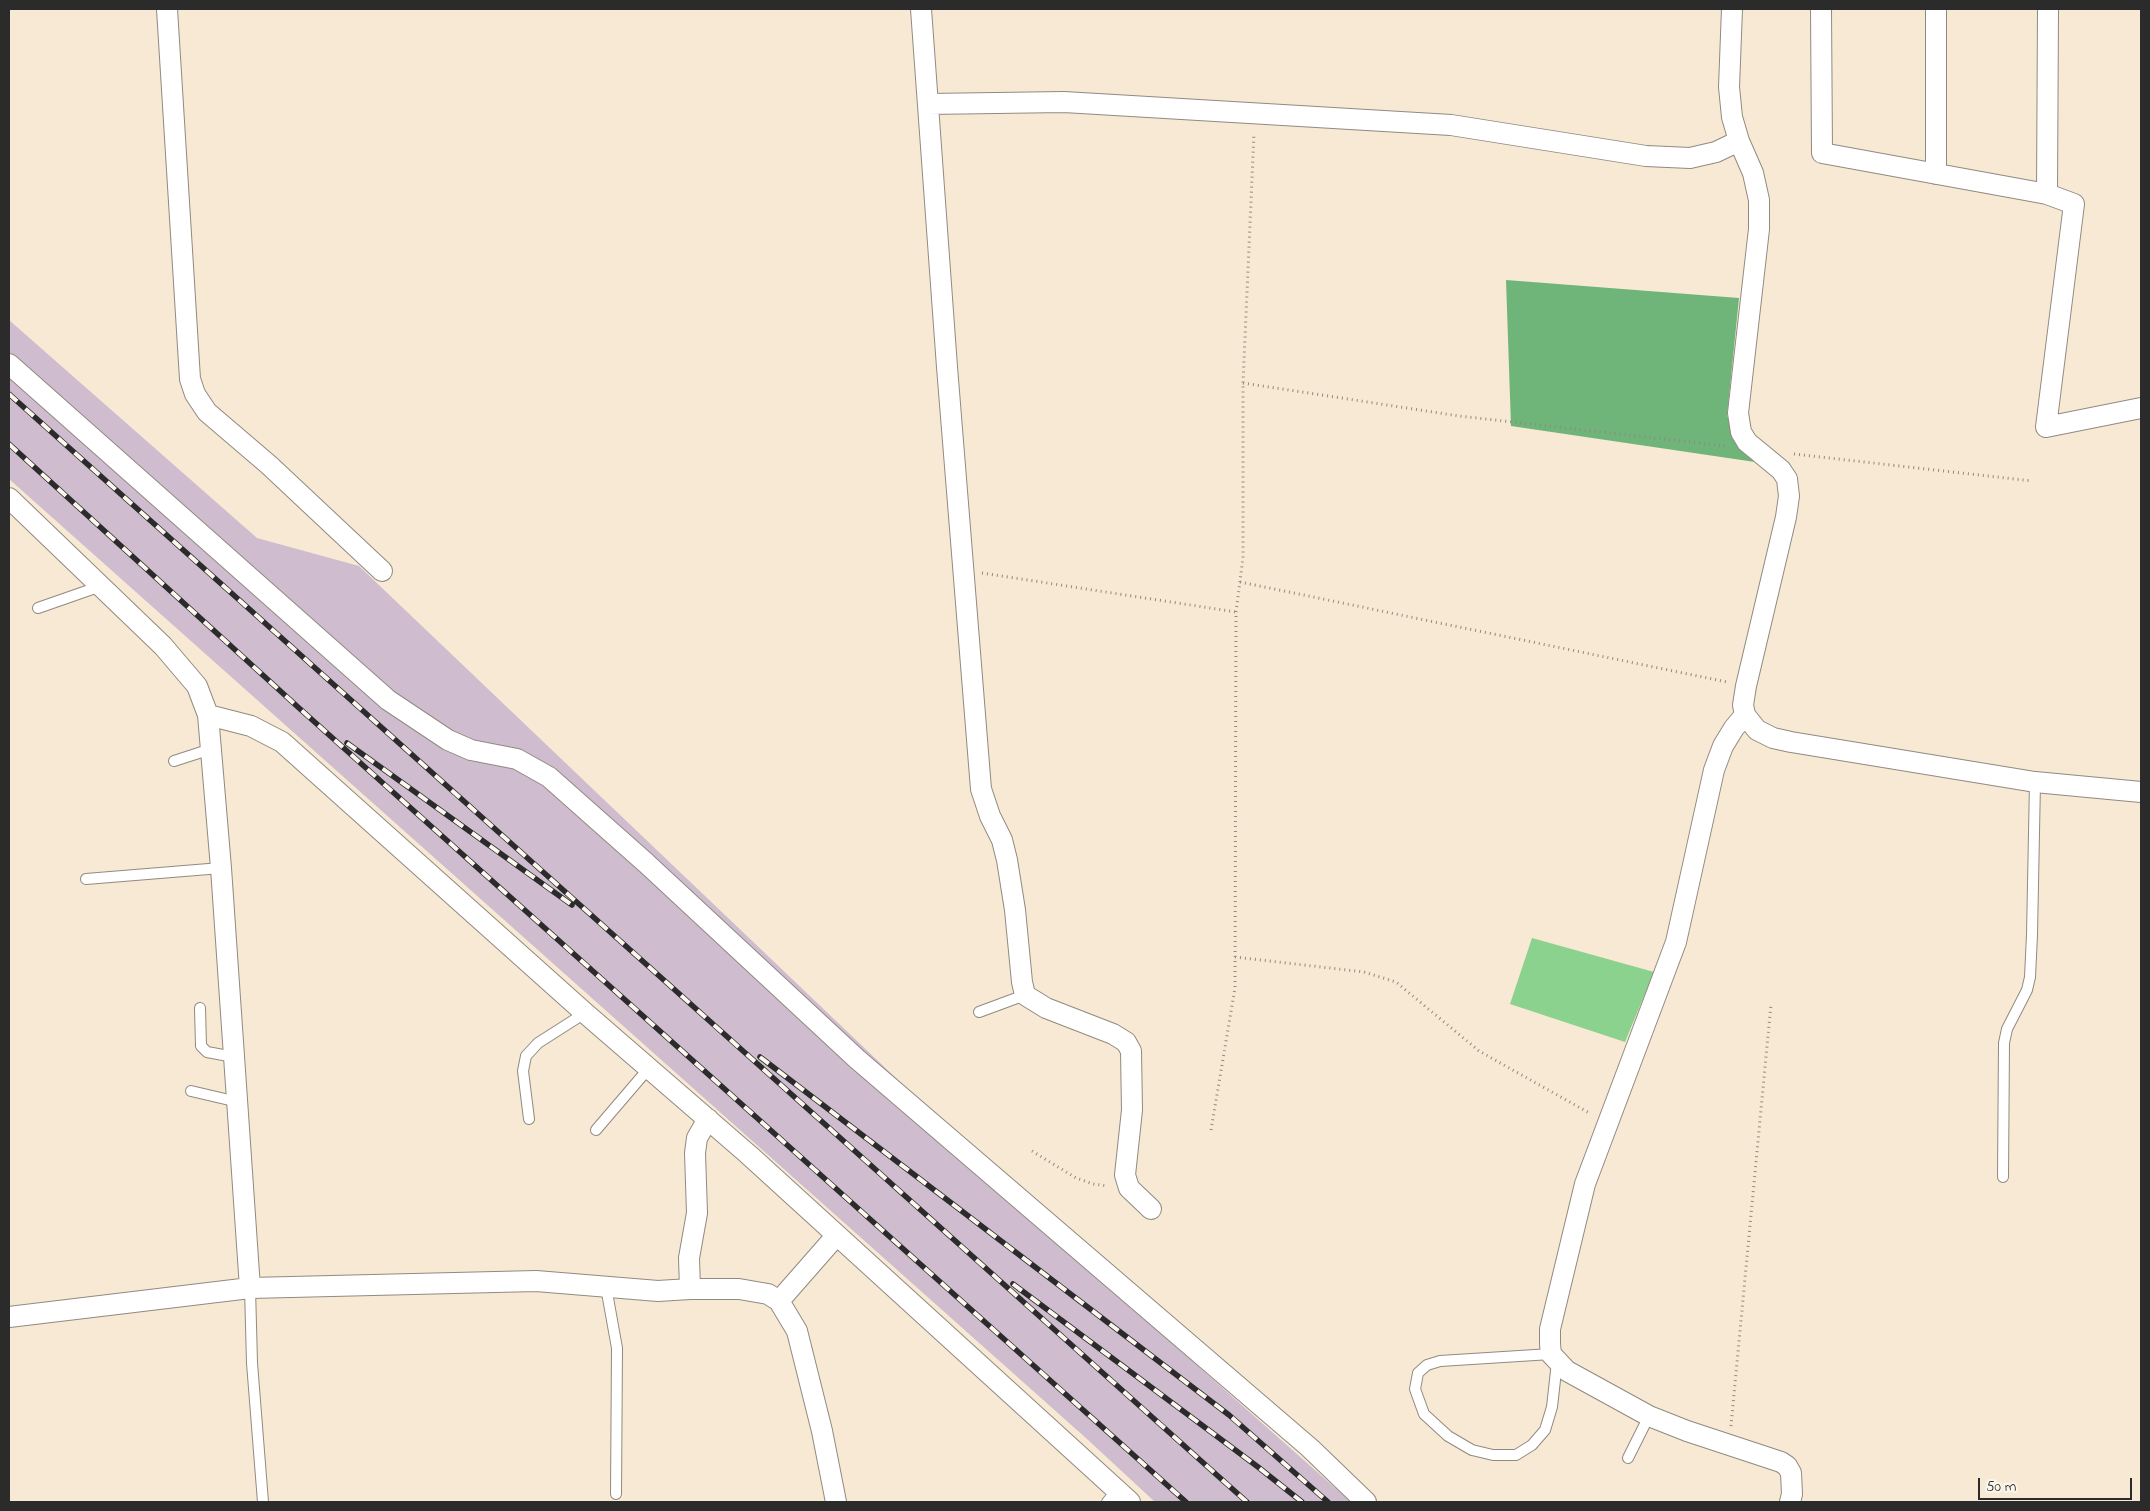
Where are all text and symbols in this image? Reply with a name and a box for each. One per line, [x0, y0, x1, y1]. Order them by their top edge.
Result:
scale bar [1980, 1468, 2134, 1500]
text: 50 m [1986, 1476, 2016, 1498]

